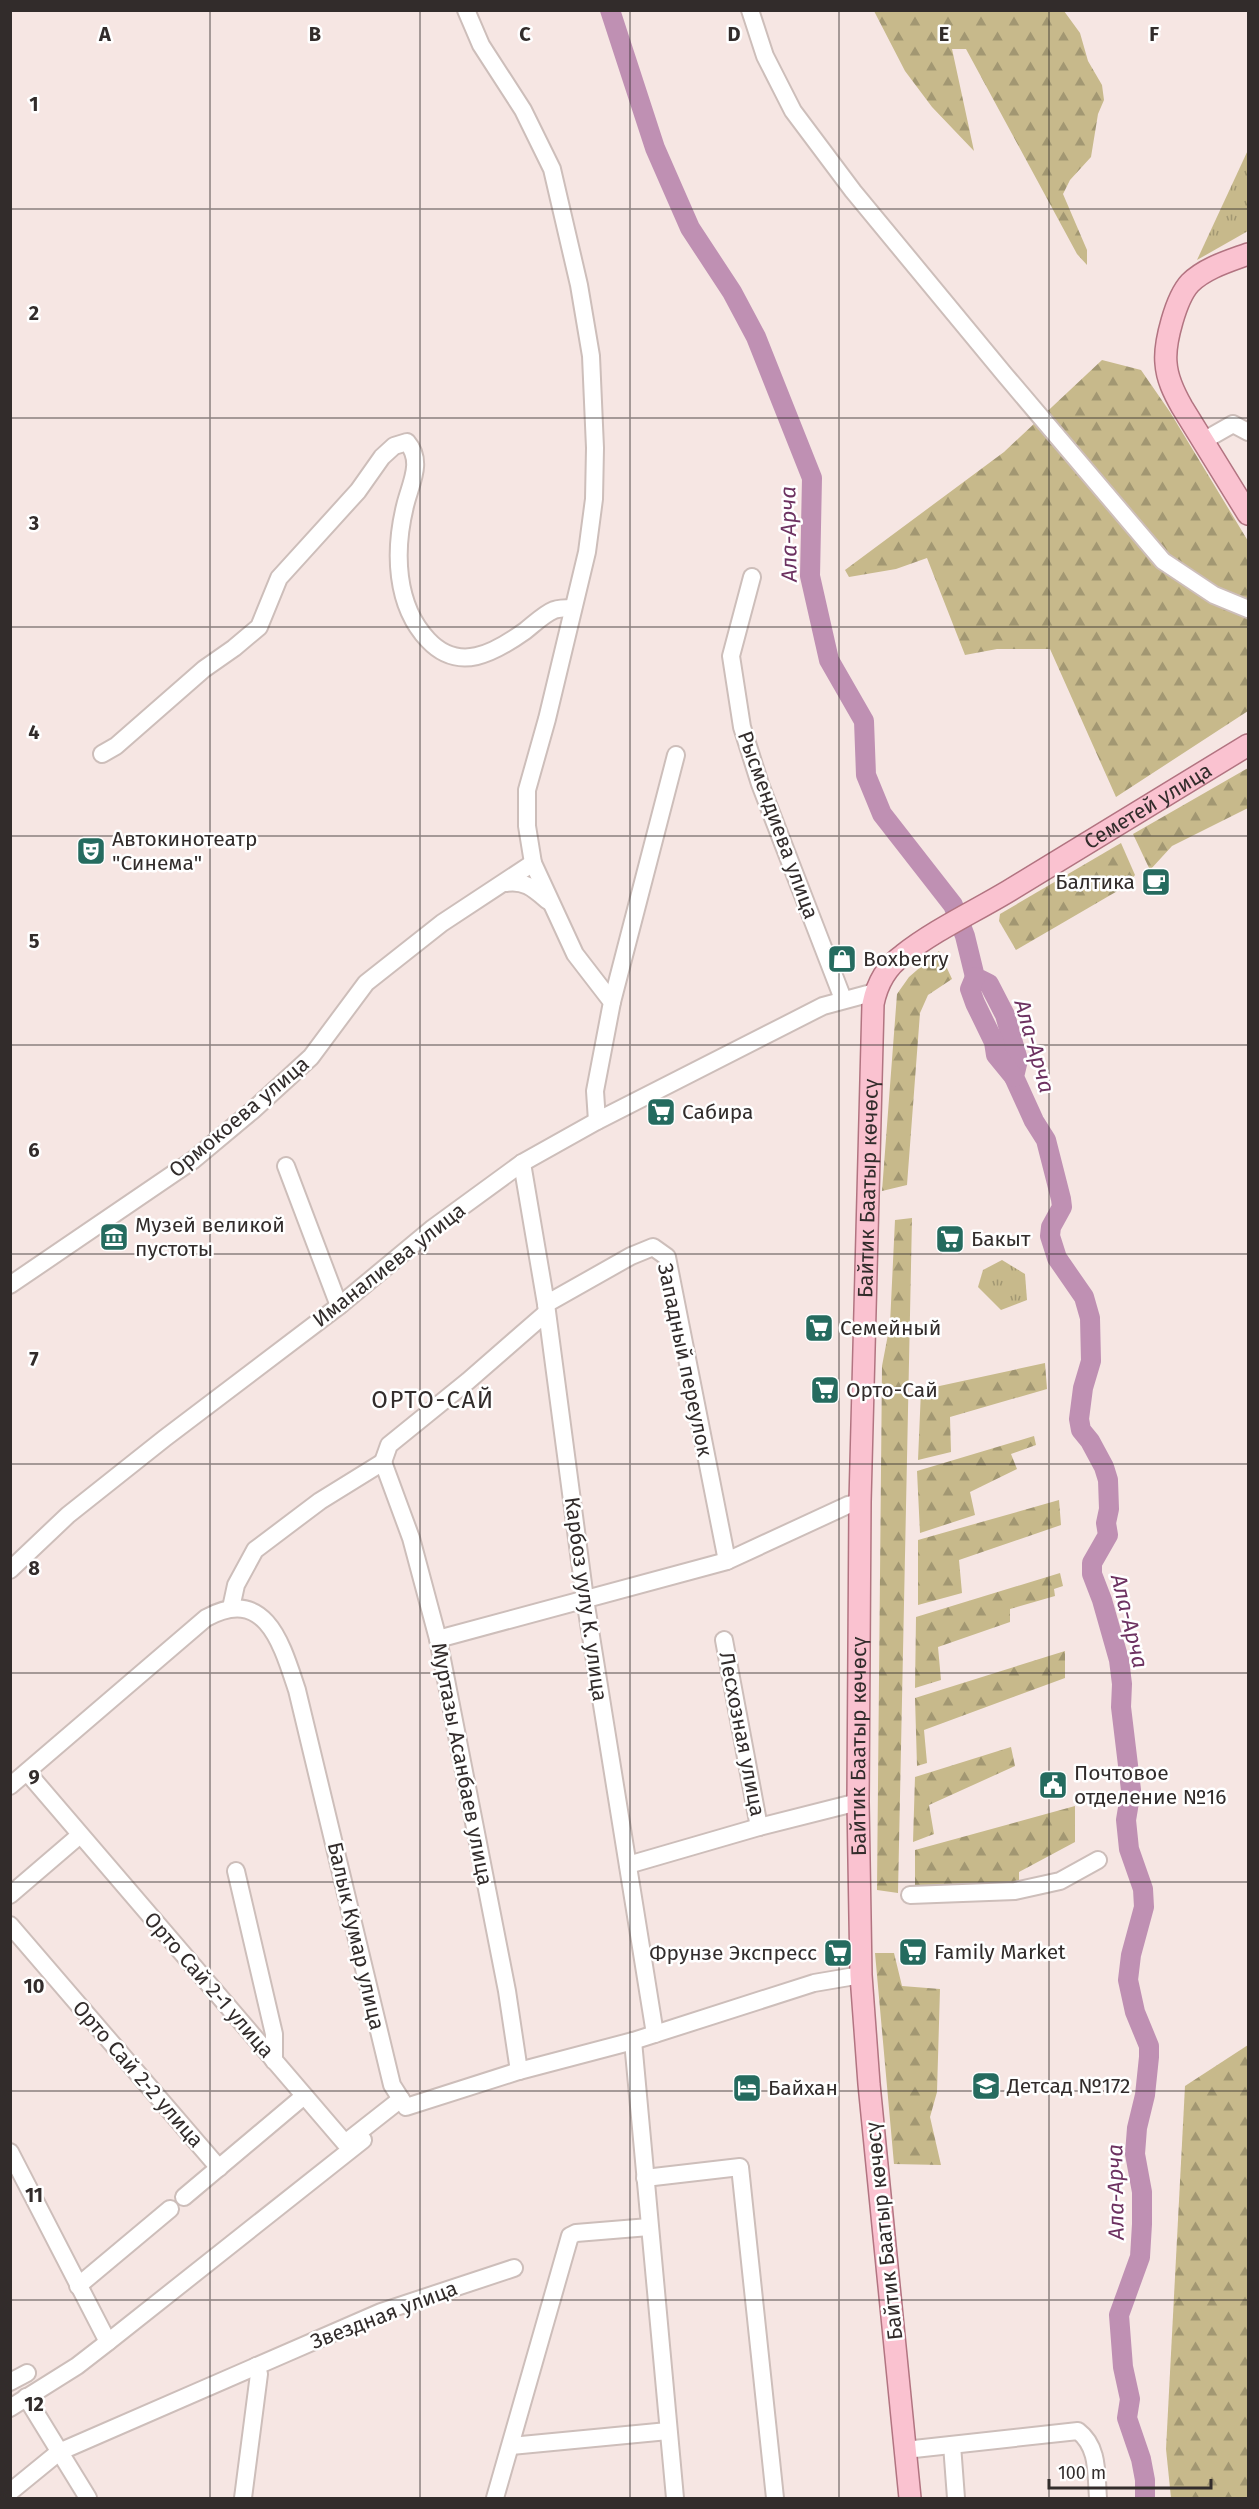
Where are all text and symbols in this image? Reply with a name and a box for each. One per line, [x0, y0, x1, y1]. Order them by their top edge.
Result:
text: A [98, 22, 112, 46]
text: B [309, 22, 321, 46]
text: C [519, 22, 531, 46]
text: D [727, 22, 741, 46]
text: E [939, 22, 949, 46]
text: F [1149, 22, 1159, 46]
text: 1 [29, 92, 39, 116]
text: 2 [29, 301, 39, 325]
water label: Ала-Арча [774, 486, 803, 583]
text: 3 [28, 511, 39, 535]
text: 4 [28, 720, 40, 744]
street label: Рысмендиева улица [732, 727, 824, 923]
street label: Семетей улица [1079, 757, 1217, 855]
place label: Автокинотеатр "Синема" [112, 826, 258, 876]
theatre icon: Автокинотеатр "Синема" [75, 835, 107, 867]
cafe icon: Балтика [1140, 866, 1172, 898]
place label: Балтика [1055, 869, 1135, 895]
text: 5 [29, 929, 40, 953]
shop icon: Boxberry [826, 943, 858, 975]
place label: Boxberry [863, 946, 949, 972]
water label: Ала-Арча [1008, 995, 1061, 1096]
street label: Ормокоева улица [164, 1051, 314, 1183]
street label: Байтик Баатыр көчөсү [852, 1078, 884, 1299]
supermarket icon: Сабира [645, 1096, 677, 1128]
place label: Сабира [682, 1099, 753, 1125]
text: 6 [28, 1138, 40, 1162]
street label: Иманалиева улица [307, 1197, 471, 1333]
place label: Музей великой пустоты [135, 1212, 285, 1262]
museum icon: Музей великой пустоты [98, 1221, 130, 1253]
supermarket icon: Бакыт [934, 1223, 966, 1255]
place label: Бакыт [971, 1226, 1031, 1252]
street label: Западный переулок [652, 1261, 718, 1459]
supermarket icon: Семейный [803, 1312, 835, 1344]
place label: Семейный [840, 1315, 941, 1341]
text: 7 [29, 1347, 39, 1371]
supermarket icon: Орто-Сай [809, 1374, 841, 1406]
place label: Орто-Сай [846, 1377, 938, 1403]
district label: ОРТО-САЙ [371, 1386, 495, 1414]
street label: Карбоз уулу К. улица [559, 1495, 613, 1703]
text: 8 [28, 1556, 40, 1580]
water label: Ала-Арча [1105, 1570, 1154, 1671]
street label: Байтик Баатыр көчөсү [845, 1636, 872, 1856]
street label: Муртазы Асанбаев улица [426, 1640, 498, 1888]
street label: Лесхозная улица [713, 1650, 771, 1818]
place label: Почтовое отделение №16 [1074, 1760, 1227, 1810]
text: 9 [28, 1765, 40, 1789]
public building icon: Почтовое отделение №16 [1037, 1769, 1069, 1801]
street label: Балык Кумар улица [322, 1840, 390, 2032]
street label: Орто Сай 2-1 улица [139, 1907, 279, 2063]
supermarket icon: Family Market [897, 1936, 929, 1968]
supermarket icon: Фрунзе Экспресс [822, 1937, 854, 1969]
place label: Family Market [934, 1939, 1066, 1965]
place label: Фрунзе Экспресс [649, 1940, 817, 1966]
text: 10 [24, 1974, 44, 1998]
street label: Орто Сай 2-2 улица [67, 1995, 209, 2153]
school or university icon: Детсад №172 [970, 2070, 1002, 2102]
hotel icon: Байхан [731, 2072, 763, 2104]
place label: Детсад №172 [1006, 2073, 1130, 2099]
place label: Байхан [768, 2075, 838, 2101]
street label: Байтик Баатыр көчөсү [860, 2120, 908, 2341]
water label: Ала-Арча [1101, 2144, 1130, 2241]
text: 11 [25, 2183, 43, 2207]
street label: Звездная улица [307, 2275, 461, 2355]
text: 12 [24, 2392, 44, 2416]
scale bar [1049, 2452, 1211, 2490]
text: 100 m [1058, 2462, 1106, 2484]

